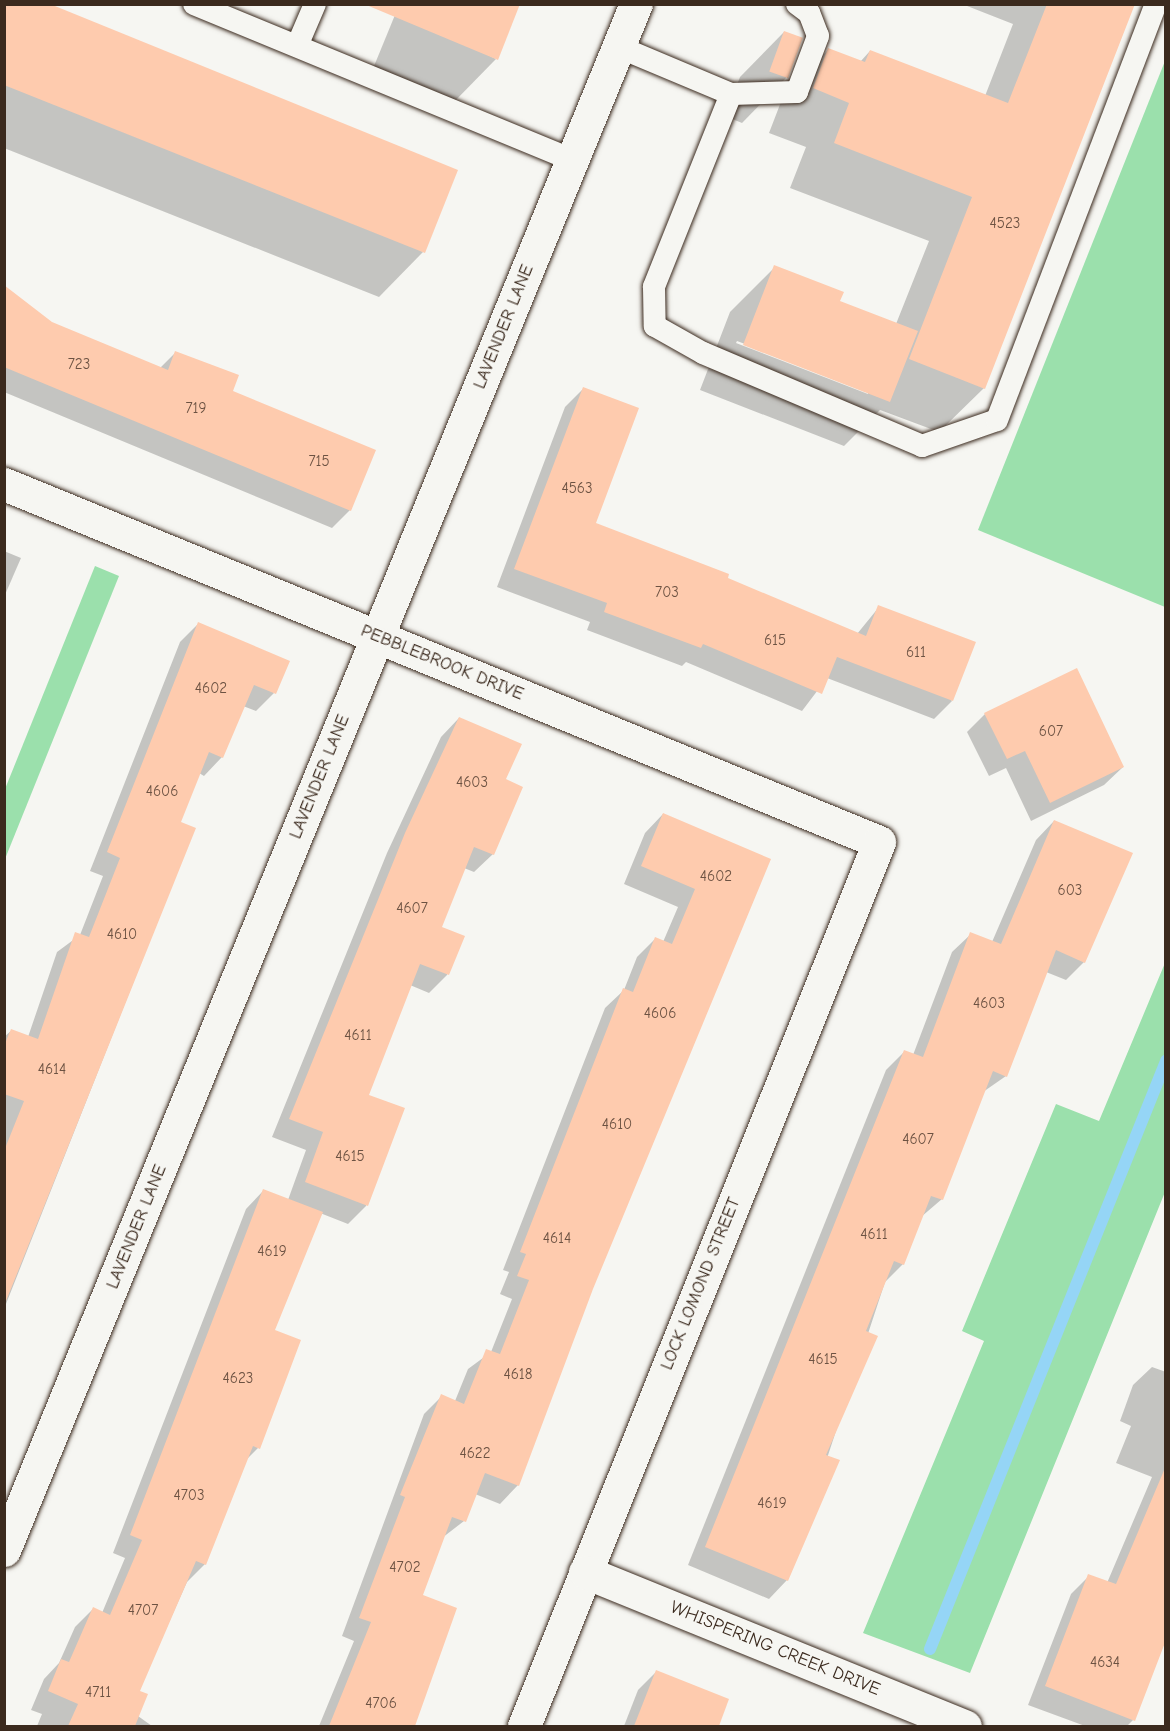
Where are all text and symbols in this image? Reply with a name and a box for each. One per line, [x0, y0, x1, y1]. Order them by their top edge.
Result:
house number: 4523 [990, 215, 1020, 233]
street label: LAVENDER LANE [469, 262, 539, 392]
house number: 723 [68, 356, 90, 374]
house number: 719 [186, 400, 206, 418]
house number: 715 [308, 453, 330, 471]
house number: 4563 [561, 480, 593, 498]
house number: 703 [655, 584, 679, 602]
street label: PEBBLEBROOK DRIVE [357, 620, 527, 706]
house number: 615 [764, 632, 786, 650]
house number: 611 [906, 644, 926, 662]
house number: 4602 [195, 680, 227, 698]
street label: LAVENDER LANE [285, 712, 355, 842]
house number: 607 [1039, 723, 1063, 741]
house number: 4603 [456, 774, 488, 792]
house number: 4606 [146, 783, 178, 801]
house number: 4602 [700, 868, 732, 886]
house number: 603 [1058, 882, 1082, 900]
house number: 4607 [396, 900, 428, 918]
house number: 4610 [107, 926, 137, 944]
house number: 4603 [973, 995, 1005, 1013]
house number: 4606 [644, 1005, 676, 1023]
house number: 4611 [344, 1027, 372, 1045]
house number: 4614 [38, 1061, 66, 1079]
house number: 4610 [602, 1116, 632, 1134]
house number: 4607 [902, 1131, 934, 1149]
house number: 4615 [335, 1148, 365, 1166]
street label: LAVENDER LANE [102, 1162, 172, 1292]
street label: LOCK LOMOND STREET [657, 1195, 745, 1373]
house number: 4611 [860, 1226, 888, 1244]
house number: 4614 [543, 1230, 571, 1248]
house number: 4619 [257, 1243, 287, 1261]
house number: 4615 [808, 1351, 838, 1369]
house number: 4618 [503, 1366, 533, 1384]
house number: 4623 [223, 1370, 253, 1388]
house number: 4622 [459, 1445, 491, 1463]
house number: 4703 [173, 1487, 205, 1505]
house number: 4619 [757, 1495, 787, 1513]
house number: 4702 [389, 1559, 421, 1577]
street label: WHISPERING CREEK DRIVE [667, 1597, 883, 1701]
house number: 4707 [128, 1602, 158, 1620]
house number: 4634 [1090, 1654, 1120, 1672]
house number: 4711 [85, 1684, 111, 1702]
house number: 4706 [365, 1695, 397, 1713]

